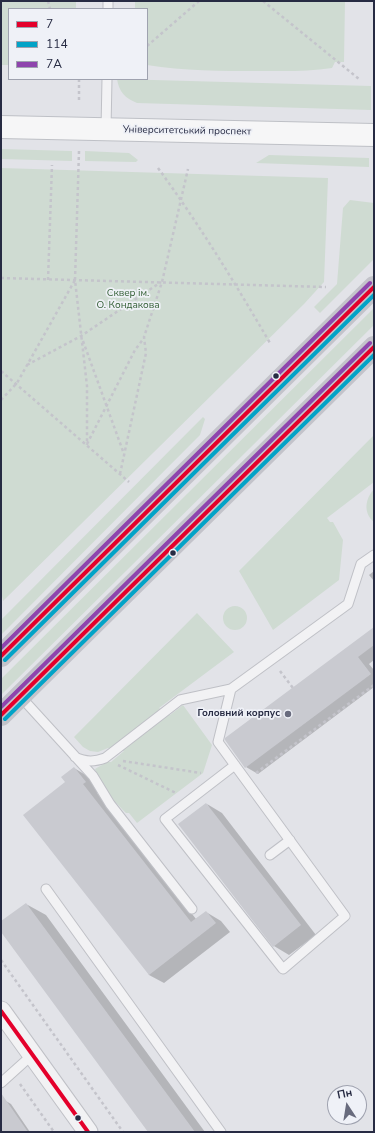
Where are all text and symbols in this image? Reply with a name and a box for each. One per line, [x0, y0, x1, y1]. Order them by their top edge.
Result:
legend [8, 8, 148, 80]
text: 7 [46, 16, 53, 32]
text: 114 [46, 36, 68, 52]
text: 7А [46, 56, 62, 72]
street label: Університетський проспект [123, 124, 251, 138]
park label: Сквер ім. О. Кондакова [96, 288, 160, 312]
unlabelled marker [271, 371, 281, 381]
unlabelled marker [168, 548, 178, 558]
place label: Головний корпус [198, 708, 280, 720]
marker: Головний корпус [283, 709, 293, 719]
north arrow [327, 1085, 367, 1125]
text: Пн [336, 1085, 354, 1103]
unlabelled marker [73, 1113, 83, 1123]

